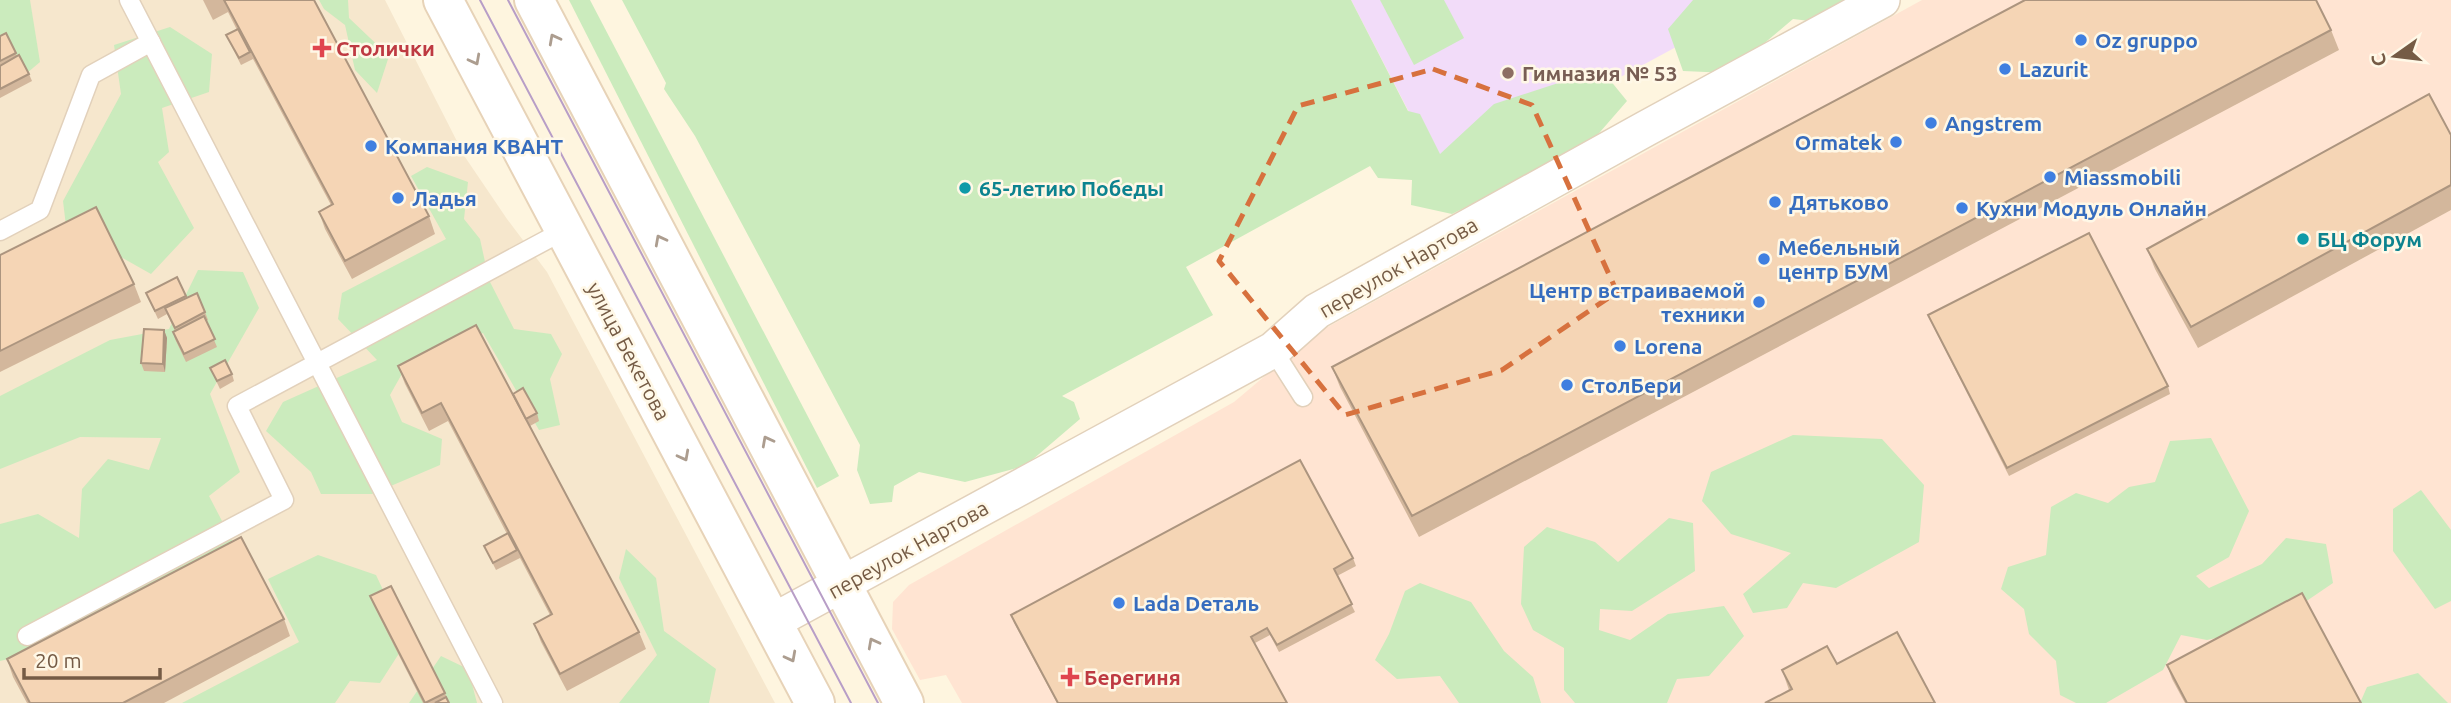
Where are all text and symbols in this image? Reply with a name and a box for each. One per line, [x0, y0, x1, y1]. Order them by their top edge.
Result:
north arrow [2360, 21, 2430, 91]
place label: Oz gruppo [2095, 28, 2198, 52]
marker: Oz gruppo [2073, 32, 2089, 48]
one-way arrow [549, 34, 563, 46]
place label: Столички [336, 36, 435, 60]
marker: Столички [314, 40, 330, 56]
text: С [2366, 52, 2391, 69]
one-way arrow [467, 53, 480, 65]
place label: Lazurit [2019, 57, 2088, 81]
place label: Гимназия № 53 [1522, 61, 1678, 85]
marker: Lazurit [1997, 61, 2013, 77]
marker: Гимназия № 53 [1500, 65, 1516, 81]
place label: Angstrem [1945, 111, 2042, 135]
marker: Angstrem [1923, 115, 1939, 131]
place label: Ormatek [1795, 130, 1882, 154]
place label: Компания КВАНТ [385, 134, 563, 158]
marker: Ormatek [1888, 134, 1904, 150]
marker: Компания КВАНТ [363, 138, 379, 154]
place label: Miassmobili [2064, 165, 2181, 189]
marker: Miassmobili [2042, 169, 2058, 185]
place label: 65-летию Победы [979, 176, 1164, 200]
marker: 65-летию Победы [957, 180, 973, 196]
place label: Ладья [412, 186, 477, 210]
marker: Ладья [390, 190, 406, 206]
place label: Дятьково [1789, 190, 1889, 214]
marker: Дятьково [1767, 194, 1783, 210]
place label: Кухни Модуль Онлайн [1976, 196, 2207, 220]
marker: Кухни Модуль Онлайн [1954, 200, 1970, 216]
street label: переулок Нартова [1314, 212, 1482, 322]
place label: БЦ Форум [2317, 227, 2422, 251]
marker: БЦ Форум [2295, 231, 2311, 247]
one-way arrow [655, 235, 669, 247]
place label: Мебельный центр БУМ [1778, 235, 1900, 283]
marker: Мебельный центр БУМ [1756, 251, 1772, 267]
street label: улица Бекетова [583, 278, 675, 424]
place label: Центр встраиваемой техники [1529, 278, 1745, 326]
marker: Центр встраиваемой техники [1751, 294, 1767, 310]
place label: Lorena [1634, 334, 1702, 358]
marker: Lorena [1612, 338, 1628, 354]
place label: СтолБери [1581, 373, 1682, 397]
marker: СтолБери [1559, 377, 1575, 393]
one-way arrow [761, 436, 775, 449]
one-way arrow [676, 449, 690, 461]
street label: переулок Нартова [824, 495, 992, 603]
place label: Lada Dеталь [1133, 591, 1259, 615]
marker: Lada Dеталь [1111, 595, 1127, 611]
scale bar [24, 636, 161, 680]
one-way arrow [867, 637, 881, 650]
text: 20 m [35, 648, 82, 672]
one-way arrow [782, 650, 796, 662]
place label: Берегиня [1084, 665, 1181, 689]
marker: Берегиня [1062, 669, 1078, 685]

